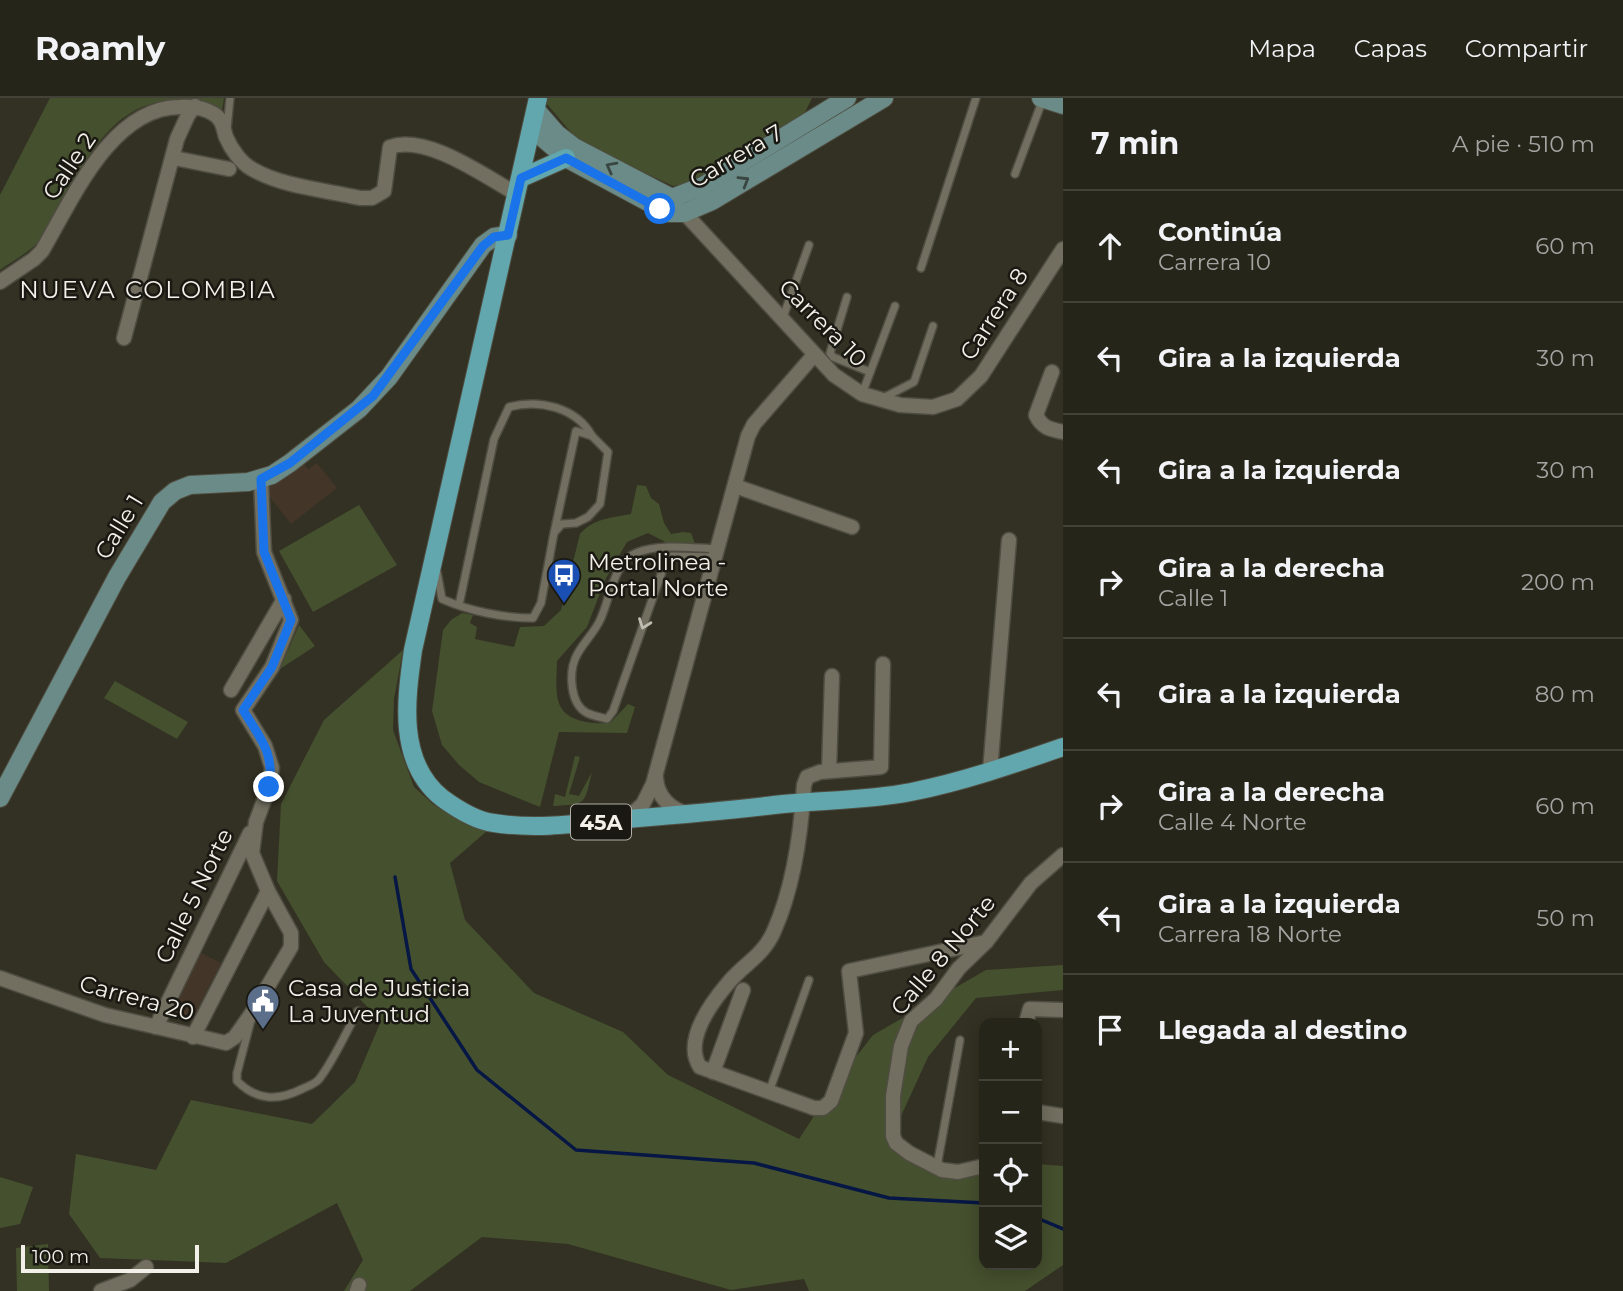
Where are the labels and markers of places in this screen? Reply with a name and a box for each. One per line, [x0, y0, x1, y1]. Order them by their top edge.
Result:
place label: Metrolinea - Portal Norte [588, 548, 728, 602]
bus stop icon: Metrolinea - Portal Norte [545, 556, 583, 605]
place label: Casa de Justicia La Juventud [288, 974, 470, 1028]
public building icon: Casa de Justicia La Juventud [244, 982, 282, 1031]

